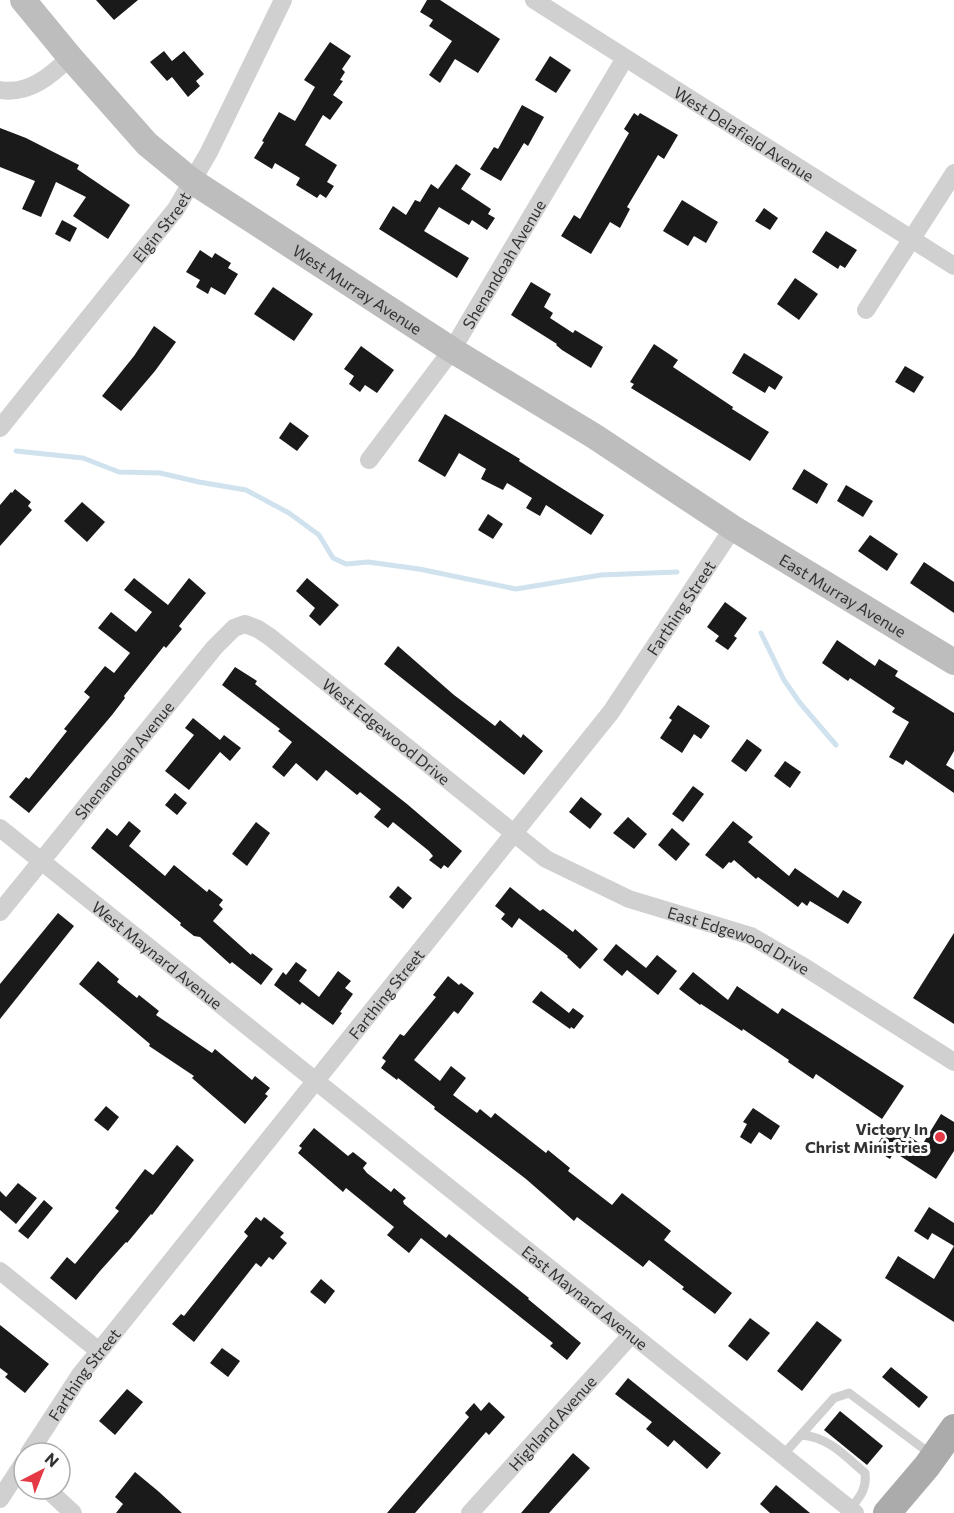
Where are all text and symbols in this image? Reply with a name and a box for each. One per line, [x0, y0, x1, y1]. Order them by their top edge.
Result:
street label: West Delafield Avenue [671, 82, 818, 185]
street label: Elgin Street [128, 187, 194, 266]
street label: Shenandoah Avenue [458, 196, 549, 332]
street label: West Murray Avenue [290, 240, 426, 338]
street label: East Murray Avenue [776, 549, 910, 640]
street label: Farthing Street [642, 556, 719, 658]
street label: West Edgewood Drive [319, 674, 455, 788]
street label: Shenandoah Avenue [70, 697, 177, 823]
street label: West Maynard Avenue [89, 896, 227, 1012]
street label: East Edgewood Drive [665, 902, 813, 978]
street label: Farthing Street [344, 944, 428, 1042]
place label: Victory In Christ Ministries [805, 1119, 928, 1156]
marker: Victory In Christ Ministries [933, 1130, 947, 1144]
street label: East Maynard Avenue [519, 1241, 652, 1353]
street label: Farthing Street [44, 1324, 124, 1424]
street label: Highland Avenue [504, 1371, 600, 1474]
north arrow [12, 1441, 72, 1501]
text: N [42, 1448, 63, 1471]

